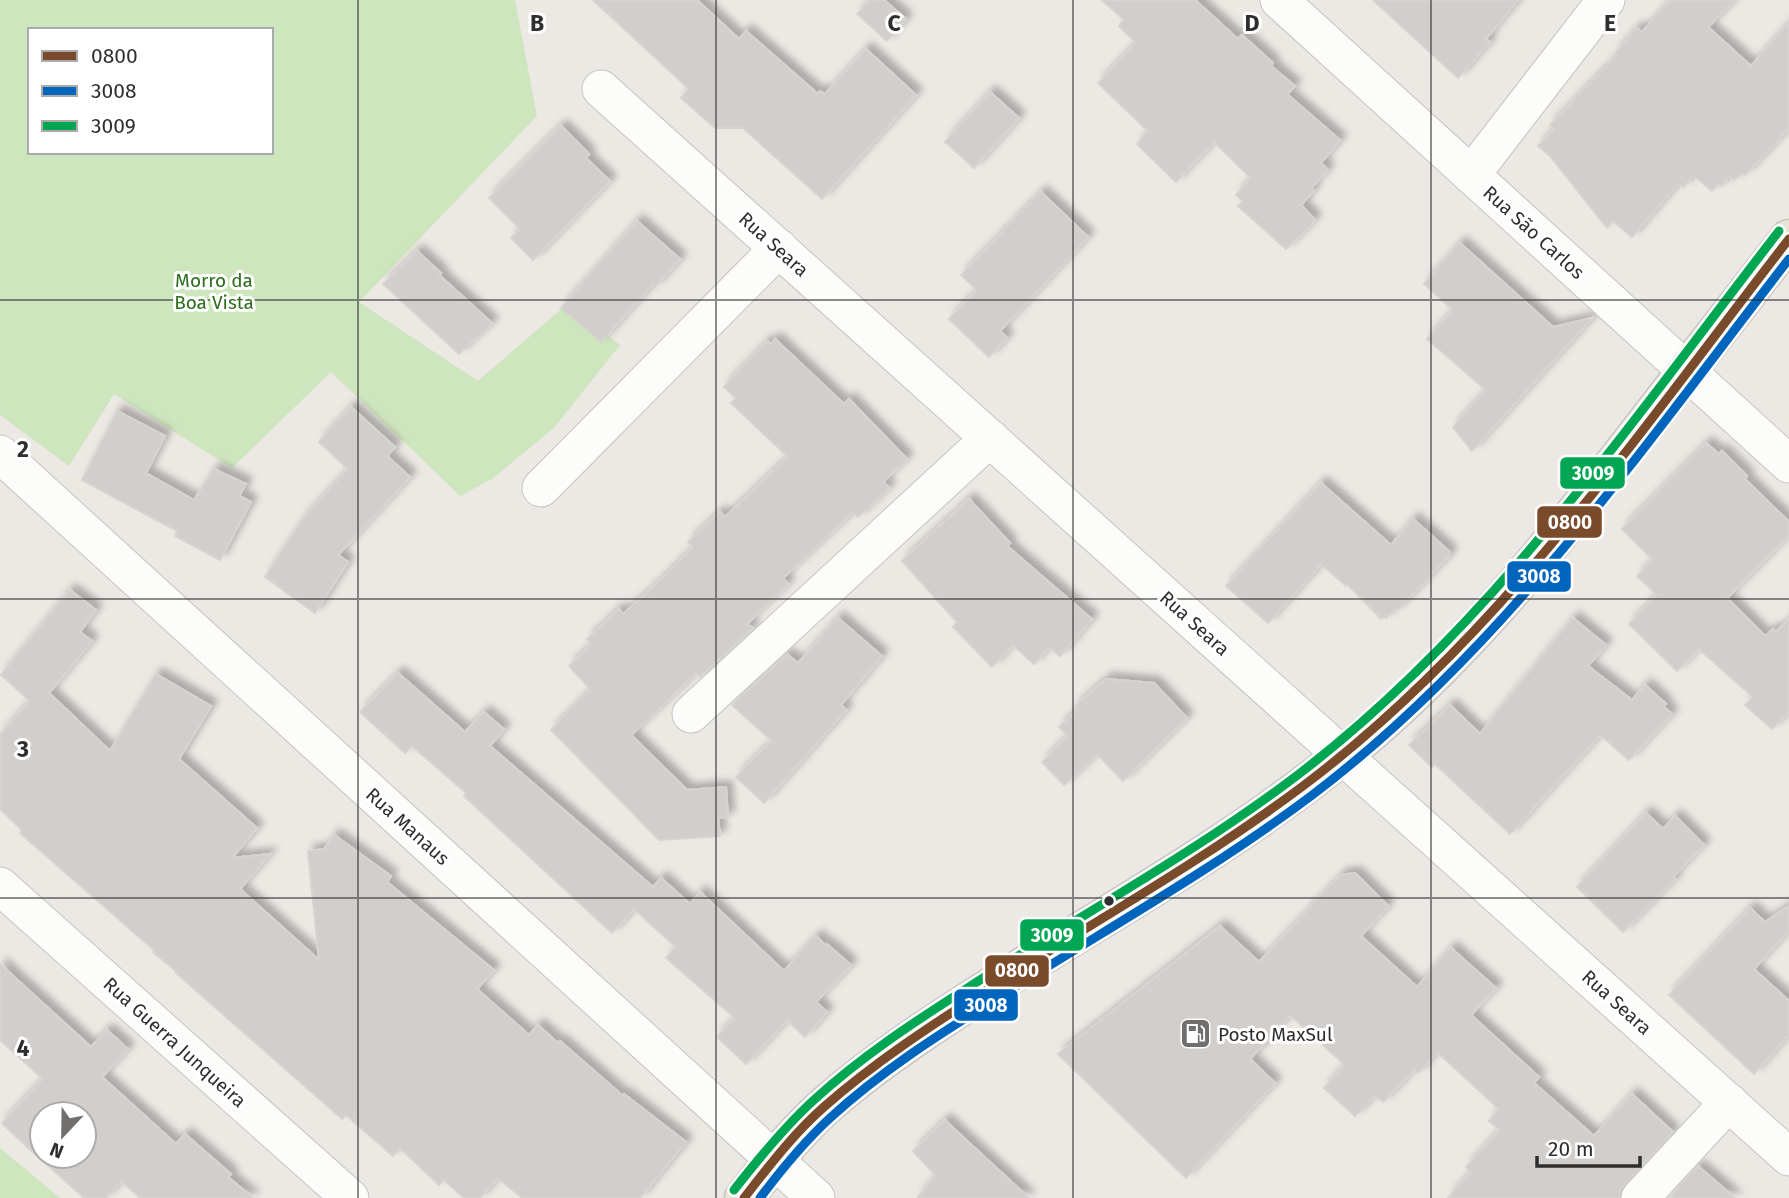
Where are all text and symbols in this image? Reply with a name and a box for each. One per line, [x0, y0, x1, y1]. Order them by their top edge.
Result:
text: B [530, 9, 544, 37]
text: C [887, 9, 901, 37]
text: D [1245, 9, 1260, 37]
text: E [1604, 9, 1616, 37]
legend [28, 28, 273, 154]
text: 0800 [91, 43, 138, 69]
text: 3008 [91, 78, 137, 104]
text: 3009 [91, 113, 136, 139]
street label: Rua São Carlos [1478, 181, 1589, 284]
street label: Rua Seara [734, 207, 813, 282]
park label: Morro da Boa Vista [174, 269, 254, 314]
text: 2 [17, 435, 29, 463]
line badge: 3009 [1559, 456, 1626, 490]
text: 3009 [1571, 462, 1615, 485]
line badge: 0800 [1536, 505, 1603, 539]
text: 0800 [1548, 511, 1592, 534]
line badge: 3008 [1506, 560, 1572, 593]
text: 3008 [1516, 565, 1561, 588]
street label: Rua Seara [1155, 586, 1234, 661]
text: 3 [16, 735, 29, 763]
street label: Rua Manaus [361, 783, 454, 870]
unlabelled marker [1102, 894, 1116, 908]
line badge: 3009 [1019, 918, 1085, 952]
text: 3009 [1030, 924, 1074, 947]
line badge: 0800 [984, 954, 1050, 988]
text: 0800 [995, 959, 1039, 982]
street label: Rua Seara [1577, 965, 1656, 1040]
street label: Rua Guerra Junqueira [99, 972, 251, 1112]
line badge: 3008 [953, 988, 1019, 1022]
text: 3008 [963, 994, 1008, 1017]
fuel station icon: Posto MaxSul [1178, 1017, 1212, 1051]
place label: Posto MaxSul [1218, 1023, 1333, 1046]
text: 4 [17, 1034, 30, 1062]
north arrow [28, 1100, 98, 1170]
scale bar [1537, 1124, 1640, 1168]
text: 20 m [1548, 1136, 1594, 1162]
text: N [47, 1137, 67, 1163]

